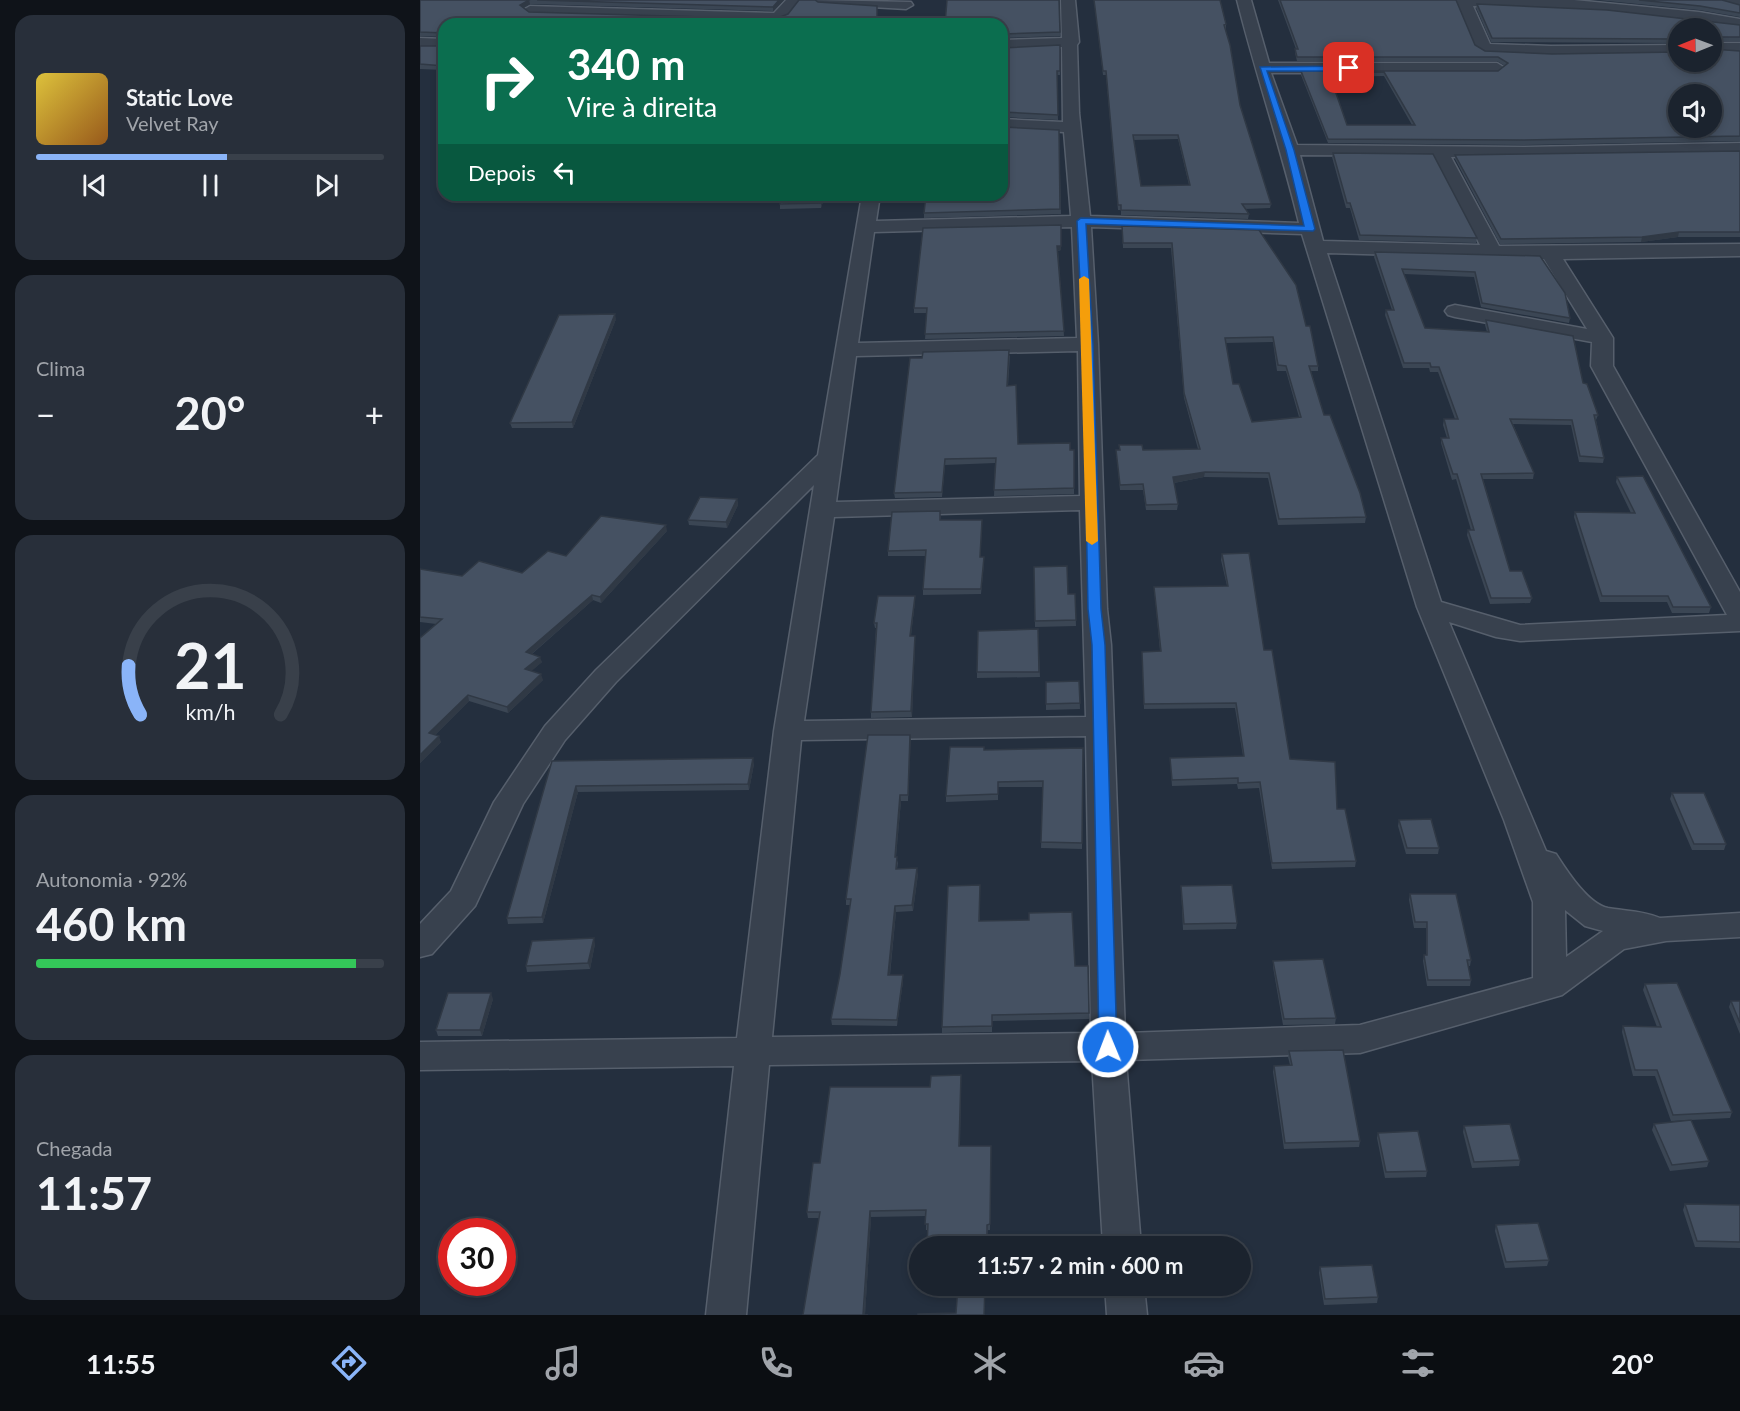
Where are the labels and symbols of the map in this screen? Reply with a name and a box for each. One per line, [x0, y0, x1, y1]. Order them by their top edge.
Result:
north arrow [1668, 18, 1722, 72]
pin [1323, 42, 1374, 93]
position arrow [1076, 1015, 1140, 1079]
speed limit sign: 30 [438, 1218, 516, 1296]

